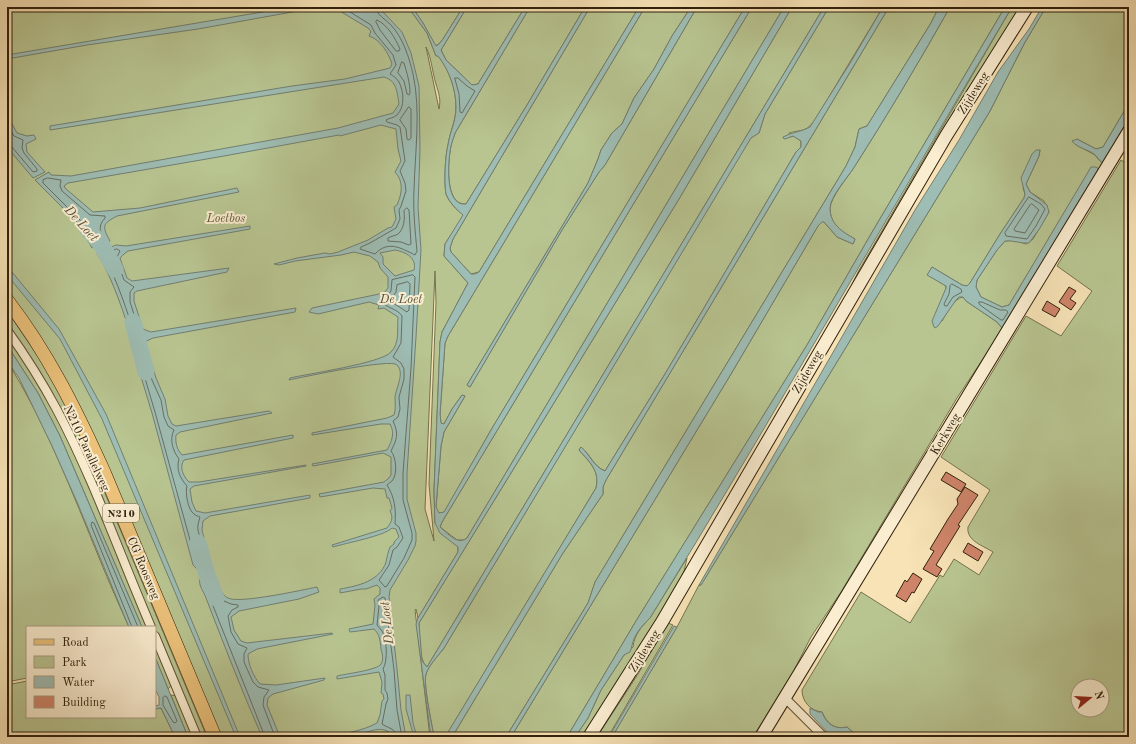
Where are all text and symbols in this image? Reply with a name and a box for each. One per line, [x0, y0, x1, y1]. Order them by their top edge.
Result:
street label: Zijdeweg [956, 70, 992, 117]
water label: De Loet [61, 203, 101, 245]
park label: Loetbos [206, 213, 245, 225]
water label: De Loet [378, 293, 423, 306]
street label: Zijdeweg [791, 349, 825, 396]
street label: N210 Parallelweg [61, 403, 112, 494]
street label: Kerkweg [929, 411, 963, 458]
road number: N210 [103, 504, 139, 522]
street label: CG Roosweg [125, 535, 162, 602]
water label: De Loet [379, 600, 396, 646]
legend [26, 626, 156, 718]
street label: Zijdeweg [627, 628, 663, 675]
text: Road [62, 637, 89, 649]
text: Park [62, 657, 87, 669]
text: Water [62, 677, 95, 689]
north arrow [1070, 678, 1110, 718]
text: N [1092, 690, 1105, 702]
text: Building [62, 697, 106, 709]

